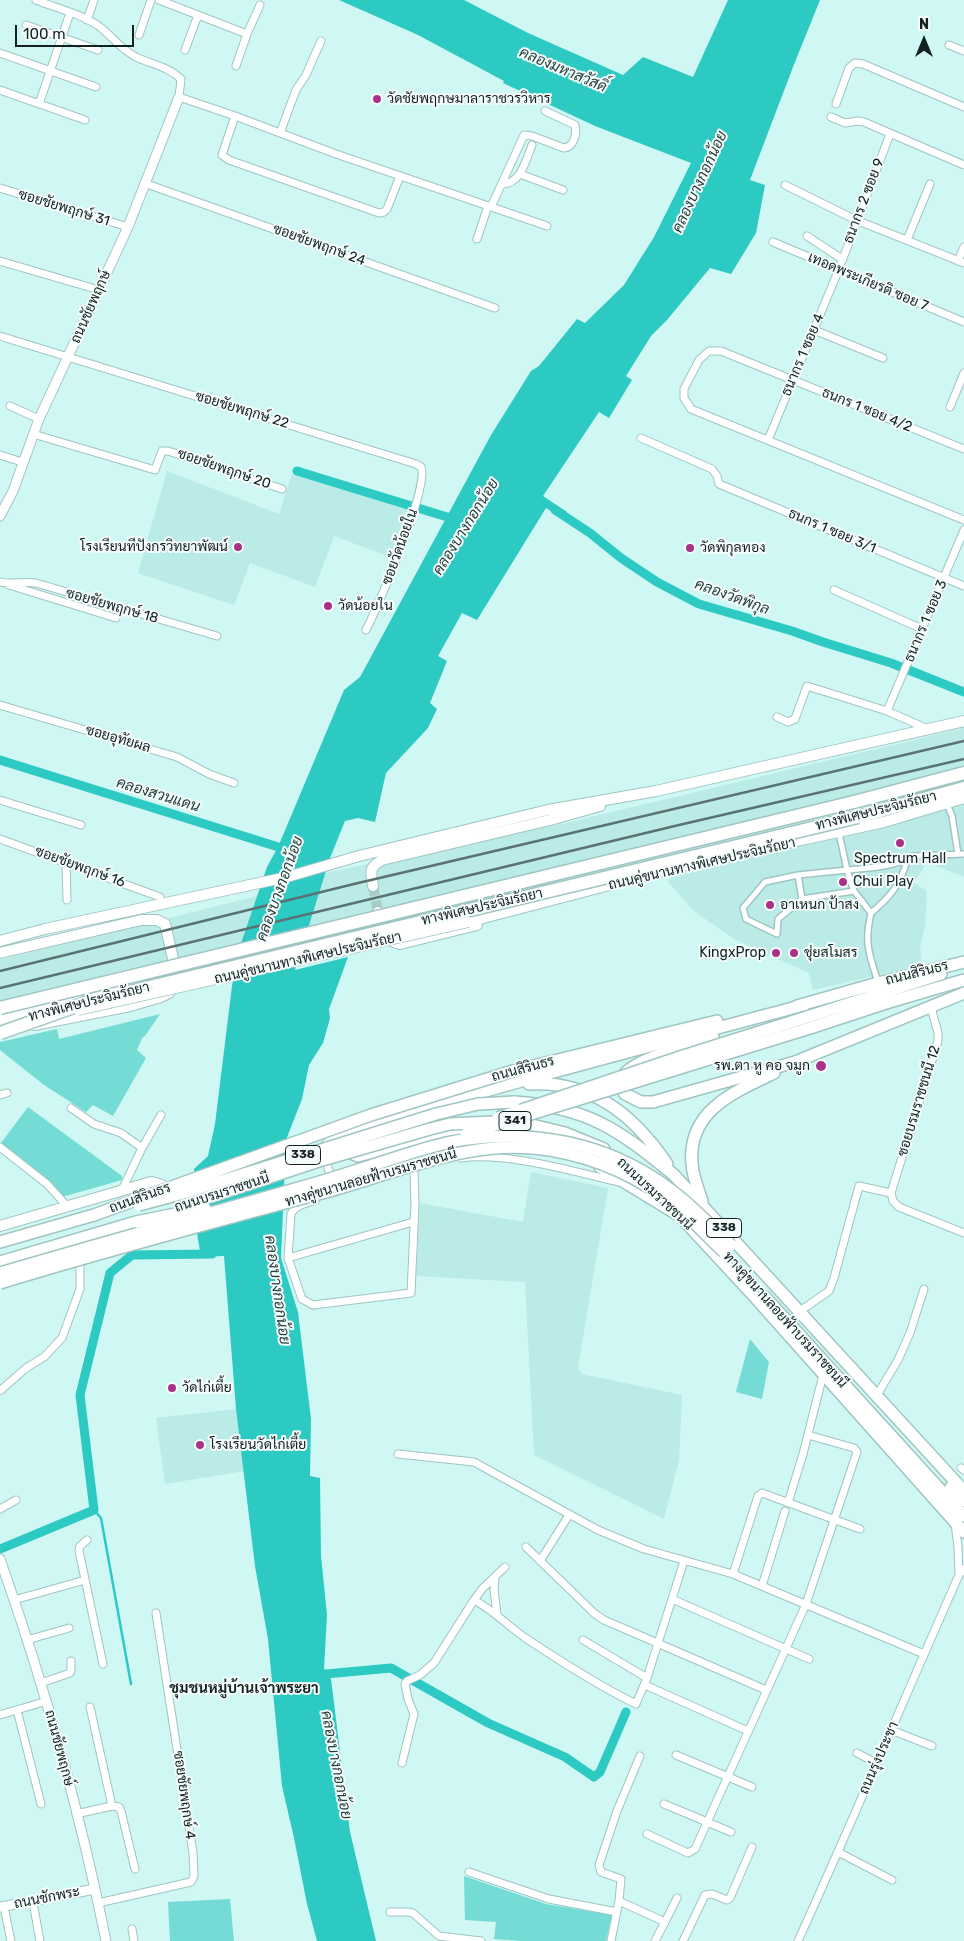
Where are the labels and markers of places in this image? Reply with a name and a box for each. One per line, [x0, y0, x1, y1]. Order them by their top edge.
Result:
place label: วัดชัยพฤกษมาลาราชวรวิหาร [387, 91, 551, 107]
marker: วัดชัยพฤกษมาลาราชวรวิหาร [371, 93, 383, 105]
place label: โรงเรียนทีปังกรวิทยาพัฒน์ [80, 539, 228, 555]
place label: วัดพิกุลทอง [700, 540, 765, 556]
marker: โรงเรียนทีปังกรวิทยาพัฒน์ [232, 541, 244, 553]
marker: วัดพิกุลทอง [684, 542, 696, 554]
place label: วัดน้อยใน [338, 598, 393, 614]
marker: วัดน้อยใน [322, 600, 334, 612]
marker: Spectrum Hall [894, 837, 906, 849]
place label: Spectrum Hall [854, 851, 946, 867]
place label: Chui Play [853, 874, 914, 890]
marker: Chui Play [837, 876, 849, 888]
place label: อาเหนก ป้าสง [780, 897, 859, 913]
marker: อาเหนก ป้าสง [764, 899, 776, 911]
place label: KingxProp [699, 945, 766, 961]
place label: ชุ่ยสโมสร [804, 945, 857, 961]
marker: KingxProp [770, 947, 782, 959]
marker: ชุ่ยสโมสร [788, 947, 800, 959]
place label: รพ.ตา หู คอ จมูก [714, 1058, 810, 1074]
marker: รพ.ตา หู คอ จมูก [814, 1059, 828, 1073]
place label: วัดไก่เตี้ย [182, 1380, 232, 1396]
marker: วัดไก่เตี้ย [166, 1382, 178, 1394]
place label: โรงเรียนวัดไก่เตี้ย [210, 1437, 306, 1453]
marker: โรงเรียนวัดไก่เตี้ย [194, 1439, 206, 1451]

